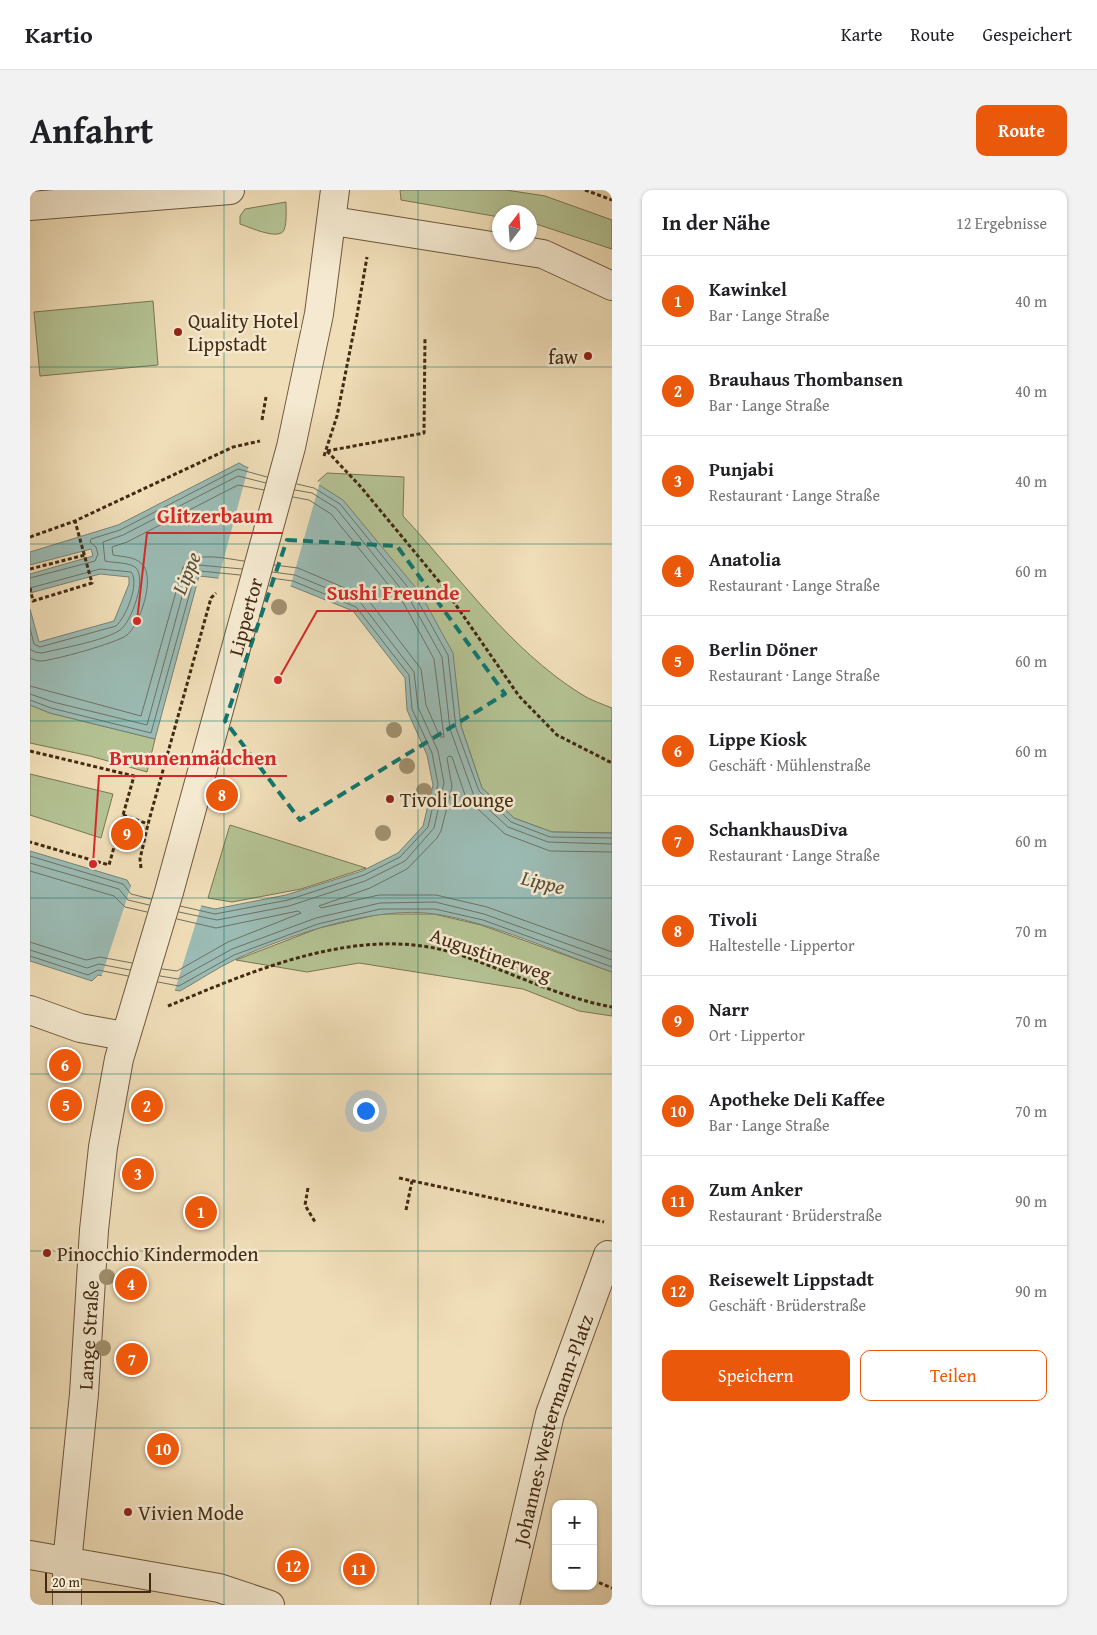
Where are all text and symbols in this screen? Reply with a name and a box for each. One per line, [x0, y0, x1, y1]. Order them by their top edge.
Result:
text: Kartio [25, 17, 93, 52]
text: Karte [841, 21, 882, 48]
text: Route [910, 21, 955, 48]
text: Gespeichert [983, 21, 1072, 48]
text: Anfahrt [30, 105, 153, 156]
button: Route [976, 105, 1067, 156]
north arrow [492, 205, 537, 250]
text: In der Nähe [662, 207, 770, 238]
text: 12 Ergebnisse [956, 211, 1047, 235]
text: Kawinkel [709, 275, 787, 303]
text: 1 [674, 289, 682, 313]
text: 40 m [1015, 289, 1047, 313]
text: Bar · Lange Straße [709, 303, 830, 327]
place label: Quality Hotel Lippstadt [188, 306, 299, 358]
marker: Quality Hotel Lippstadt [172, 326, 184, 338]
place label: faw [548, 342, 579, 371]
marker: faw [582, 350, 594, 362]
text: Brauhaus Thombansen [709, 365, 903, 393]
text: 2 [674, 379, 682, 403]
text: 40 m [1015, 379, 1047, 403]
text: Bar · Lange Straße [709, 393, 830, 417]
text: Punjabi [709, 455, 774, 483]
text: 3 [674, 469, 682, 493]
text: 40 m [1015, 469, 1047, 493]
text: Restaurant · Lange Straße [709, 483, 880, 507]
callout: Glitzerbaum [147, 497, 283, 533]
text: Glitzerbaum [157, 500, 273, 531]
text: Anatolia [709, 545, 781, 573]
water label: Lippe [163, 547, 209, 600]
text: 4 [674, 559, 682, 583]
text: 60 m [1015, 559, 1047, 583]
text: Restaurant · Lange Straße [709, 573, 880, 597]
street label: Lippertor [220, 574, 269, 659]
callout: Sushi Freunde [317, 575, 470, 611]
text: Sushi Freunde [327, 577, 459, 608]
text: Berlin Döner [709, 635, 818, 663]
text: 5 [674, 649, 682, 673]
text: 60 m [1015, 649, 1047, 673]
text: Restaurant · Lange Straße [709, 663, 880, 687]
text: Lippe Kiosk [709, 725, 807, 753]
text: 6 [674, 739, 682, 763]
text: 60 m [1015, 739, 1047, 763]
callout: Brunnenmädchen [99, 740, 287, 776]
text: Brunnenmädchen [109, 742, 277, 773]
text: Geschäft · Mühlenstraße [709, 753, 871, 777]
pin: 8 [206, 776, 238, 814]
place label: Tivoli Lounge [400, 785, 514, 814]
marker: Tivoli Lounge [384, 793, 396, 805]
pin: 9 [111, 815, 143, 853]
text: SchankhausDiva [709, 815, 848, 843]
text: 7 [674, 829, 682, 853]
text: 60 m [1015, 829, 1047, 853]
text: Restaurant · Lange Straße [709, 843, 880, 867]
water label: Lippe [517, 861, 568, 902]
text: Tivoli [709, 905, 757, 933]
text: 8 [674, 919, 682, 943]
text: 70 m [1015, 919, 1047, 943]
street label: Augustinerweg [427, 920, 555, 988]
text: Haltestelle · Lippertor [709, 933, 855, 957]
text: Narr [709, 995, 749, 1023]
text: 9 [674, 1009, 682, 1033]
text: 70 m [1015, 1009, 1047, 1033]
text: Ort · Lippertor [709, 1023, 805, 1047]
pin: 6 [49, 1046, 81, 1084]
text: Apotheke Deli Kaffee [709, 1085, 885, 1113]
pin: 5 [50, 1086, 82, 1124]
pin: 2 [131, 1087, 163, 1125]
your location [353, 1098, 379, 1124]
text: 10 [670, 1099, 686, 1123]
text: 70 m [1015, 1099, 1047, 1123]
text: Bar · Lange Straße [709, 1113, 830, 1137]
pin: 3 [122, 1155, 154, 1193]
text: Zum Anker [709, 1175, 803, 1203]
text: 11 [670, 1189, 686, 1213]
text: 90 m [1015, 1189, 1047, 1213]
pin: 1 [185, 1193, 217, 1231]
text: Restaurant · Brüderstraße [709, 1203, 882, 1227]
place label: Pinocchio Kindermoden [57, 1239, 259, 1268]
marker: Pinocchio Kindermoden [41, 1247, 53, 1259]
pin: 4 [115, 1265, 147, 1303]
text: Reisewelt Lippstadt [709, 1265, 874, 1293]
street label: Lange Straße [70, 1279, 105, 1391]
text: 12 [670, 1279, 686, 1303]
text: 90 m [1015, 1279, 1047, 1303]
text: Geschäft · Brüderstraße [709, 1293, 866, 1317]
street label: Johannes-Westermann-Platz [505, 1310, 600, 1550]
pin: 7 [116, 1340, 148, 1378]
button: Speichern [662, 1350, 850, 1401]
button: Teilen [860, 1350, 1047, 1401]
pin: 10 [147, 1430, 179, 1468]
place label: Vivien Mode [138, 1498, 244, 1527]
map controls [552, 1500, 597, 1590]
button: + [552, 1500, 597, 1545]
marker: Vivien Mode [122, 1506, 134, 1518]
button: − [552, 1545, 597, 1590]
pin: 12 [277, 1547, 309, 1585]
pin: 11 [343, 1550, 375, 1588]
scale bar [45, 1570, 151, 1593]
text: 20 m [52, 1572, 80, 1592]

